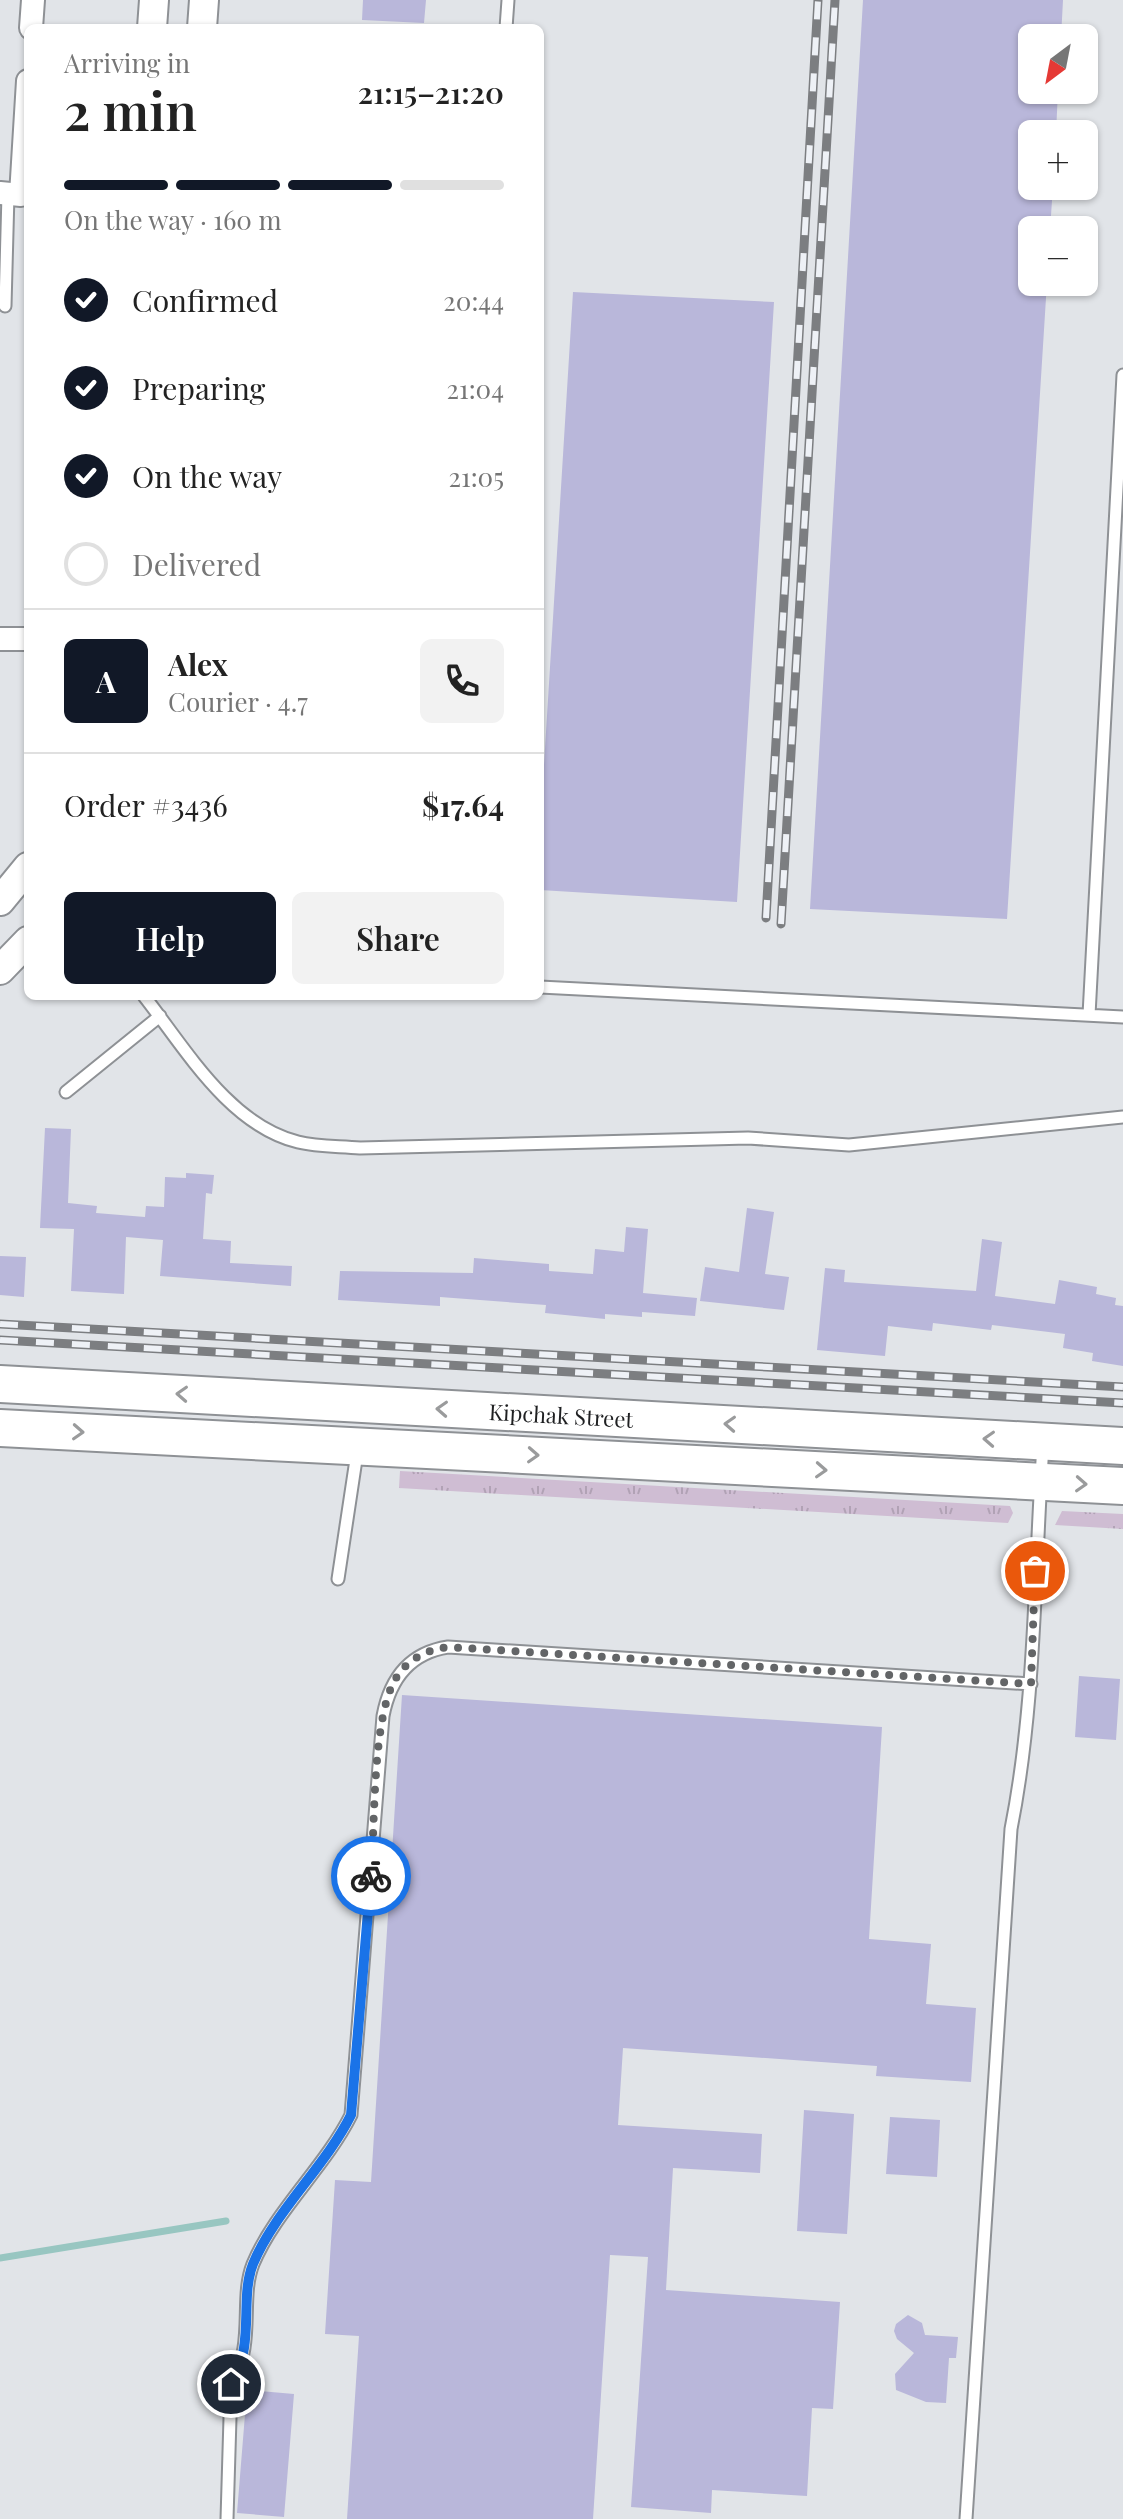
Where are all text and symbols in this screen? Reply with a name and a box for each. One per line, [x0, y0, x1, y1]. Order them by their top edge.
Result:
north arrow [1018, 24, 1098, 104]
map controls [1018, 24, 1098, 296]
text: Arriving in [64, 45, 190, 80]
text: 21:15–21:20 [358, 72, 504, 112]
text: 2 min [64, 75, 197, 144]
button: + [1018, 120, 1098, 200]
text: On the way · 160 m [64, 202, 282, 237]
button: − [1018, 216, 1098, 296]
icon: check [64, 278, 108, 322]
text: Confirmed [132, 280, 278, 320]
text: 20:44 [443, 283, 504, 318]
icon: check [64, 366, 108, 410]
text: Preparing [132, 368, 265, 408]
text: 21:04 [447, 371, 504, 406]
icon: check [64, 454, 108, 498]
text: On the way [132, 456, 282, 496]
text: 21:05 [449, 459, 504, 494]
text: Delivered [132, 544, 261, 584]
button: phone [420, 639, 504, 723]
text: Alex [168, 644, 228, 684]
text: A [96, 661, 116, 701]
text: Courier · 4.7 [168, 684, 308, 719]
text: Order #3436 [64, 785, 228, 825]
text: $17.64 [422, 785, 504, 825]
button: Help [64, 892, 276, 984]
button: Share [292, 892, 504, 984]
one-way arrow [175, 1386, 188, 1403]
street label: Kipchak Street [488, 1396, 635, 1434]
one-way arrow [435, 1400, 448, 1417]
one-way arrow [723, 1416, 736, 1433]
one-way arrow [72, 1423, 85, 1440]
one-way arrow [982, 1430, 995, 1447]
one-way arrow [527, 1447, 540, 1464]
one-way arrow [815, 1461, 828, 1478]
one-way arrow [1075, 1475, 1088, 1492]
pin [1001, 1537, 1069, 1605]
icon: bag [1013, 1549, 1057, 1593]
courier [331, 1836, 411, 1916]
icon: bike [349, 1854, 393, 1898]
pin [197, 2350, 265, 2418]
icon: home [209, 2362, 253, 2406]

